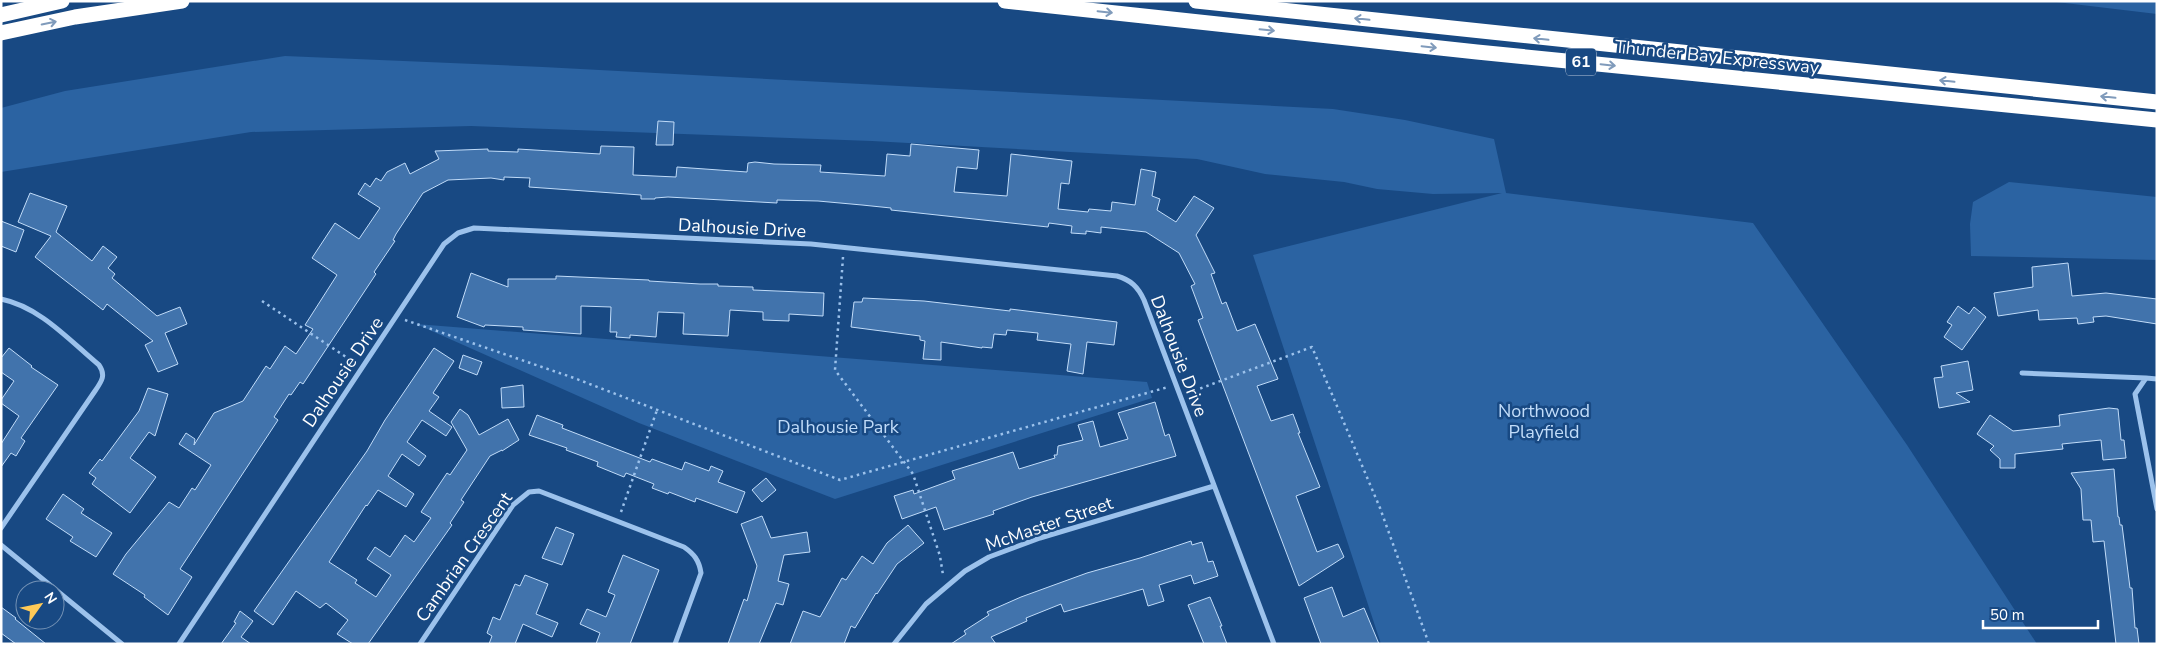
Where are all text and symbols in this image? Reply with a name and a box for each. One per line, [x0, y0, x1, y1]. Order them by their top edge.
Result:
one-way arrow [1097, 7, 1113, 17]
one-way arrow [1355, 14, 1371, 24]
one-way arrow [40, 18, 56, 27]
one-way arrow [1259, 25, 1275, 35]
one-way arrow [1534, 34, 1550, 44]
street label: Thunder Bay Expressway [1614, 34, 1821, 80]
one-way arrow [1420, 42, 1436, 52]
road number: 61 [1566, 48, 1596, 76]
one-way arrow [1599, 60, 1615, 70]
one-way arrow [1939, 76, 1955, 86]
one-way arrow [2101, 92, 2117, 102]
street label: Dalhousie Drive [677, 213, 807, 243]
street label: Dalhousie Drive [1145, 292, 1213, 420]
street label: Dalhousie Drive [297, 312, 389, 432]
park label: Northwood Playfield [1498, 399, 1590, 444]
park label: Dalhousie Park [777, 415, 900, 439]
street label: Cambrian Crescent [410, 487, 518, 627]
street label: McMaster Street [982, 491, 1117, 557]
north arrow [15, 580, 65, 630]
text: N [40, 589, 61, 608]
scale bar [1983, 598, 2098, 630]
text: 50 m [1990, 605, 2025, 625]

